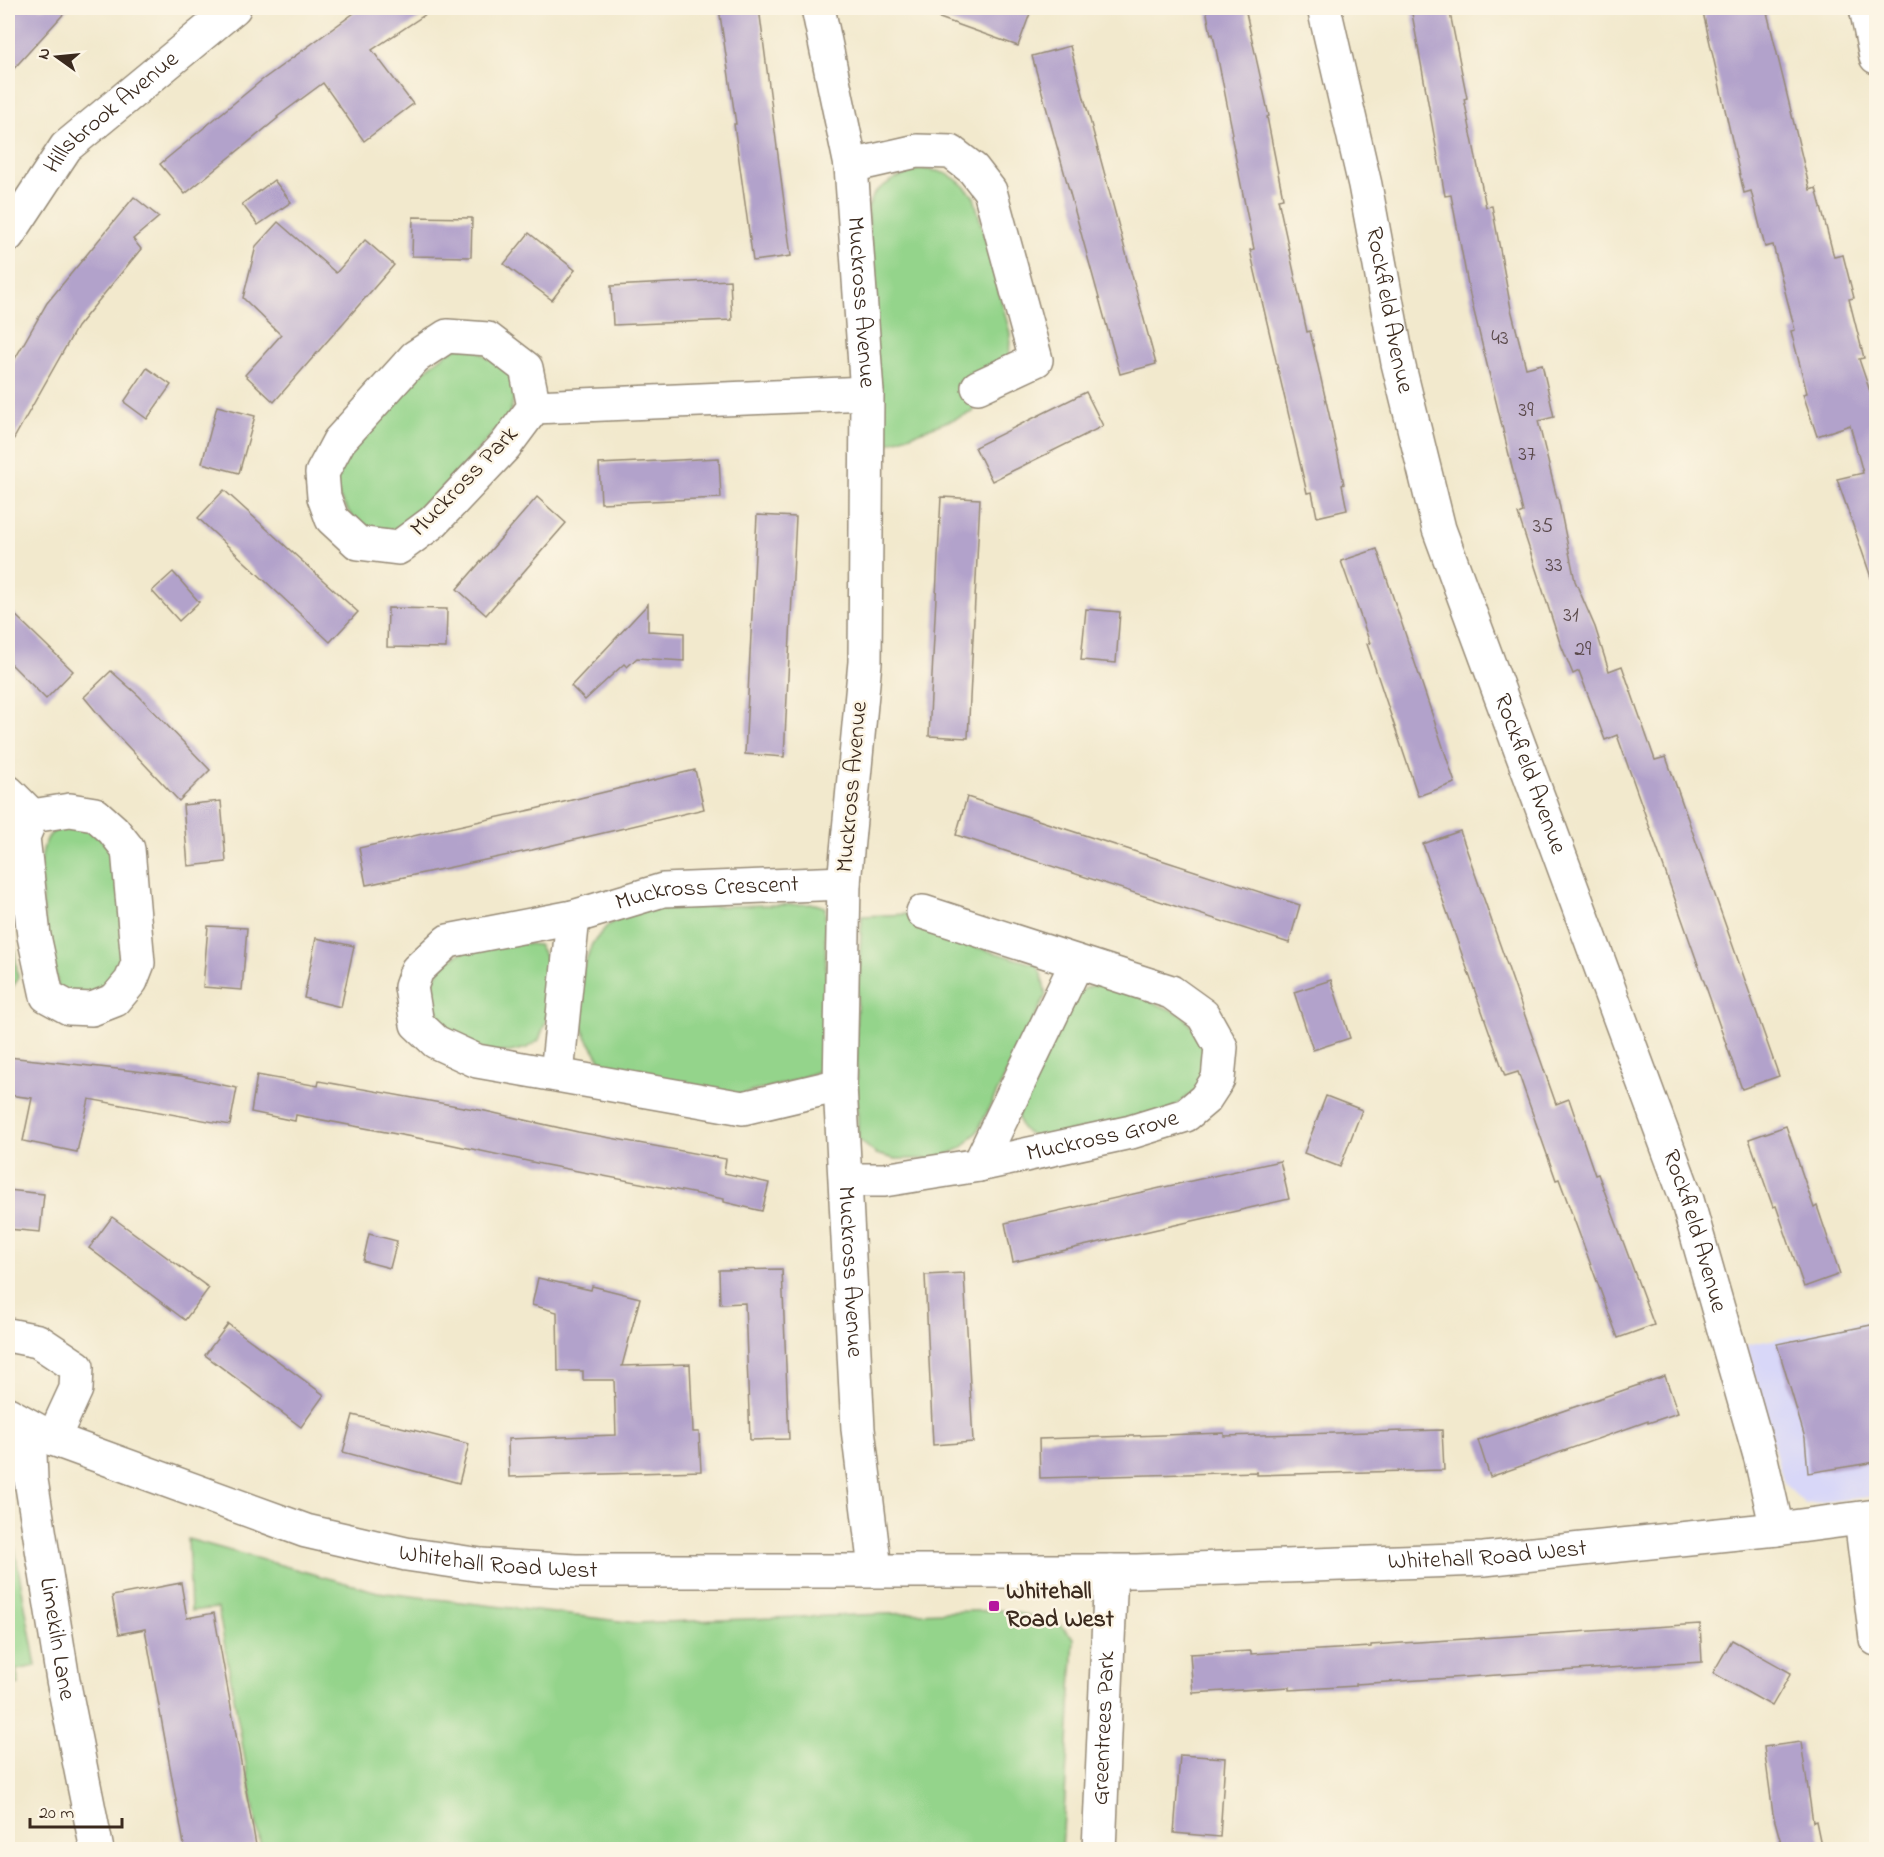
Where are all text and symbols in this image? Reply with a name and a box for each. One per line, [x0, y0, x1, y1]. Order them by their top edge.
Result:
north arrow [27, 27, 87, 87]
street label: Hillsbrook Avenue [35, 43, 187, 181]
text: N [31, 45, 57, 62]
street label: Muckross Avenue [837, 215, 884, 389]
street label: Rockfield Avenue [1356, 224, 1422, 397]
house number: 43 [1491, 324, 1509, 354]
house number: 39 [1519, 396, 1534, 426]
street label: Muckross Park [403, 418, 528, 546]
house number: 37 [1518, 440, 1536, 470]
house number: 35 [1533, 512, 1553, 542]
house number: 33 [1545, 551, 1563, 581]
house number: 31 [1563, 601, 1579, 631]
house number: 29 [1575, 635, 1592, 665]
street label: Rockfield Avenue [1484, 689, 1575, 859]
street label: Muckross Avenue [828, 700, 878, 874]
street label: Muckross Crescent [611, 867, 800, 921]
street label: Muckross Grove [1023, 1101, 1183, 1172]
street label: Rockfield Avenue [1652, 1145, 1736, 1317]
street label: Muckross Avenue [828, 1185, 872, 1359]
street label: Whitehall Road West [1387, 1531, 1589, 1580]
street label: Whitehall Road West [396, 1536, 597, 1589]
street label: Limekiln Lane [29, 1575, 84, 1704]
place label: Whitehall Road West [1006, 1575, 1115, 1638]
marker: Whitehall Road West [987, 1599, 1001, 1613]
street label: Greentrees Park [1083, 1650, 1125, 1806]
scale bar [30, 1791, 122, 1829]
text: 20 m [39, 1801, 74, 1827]

